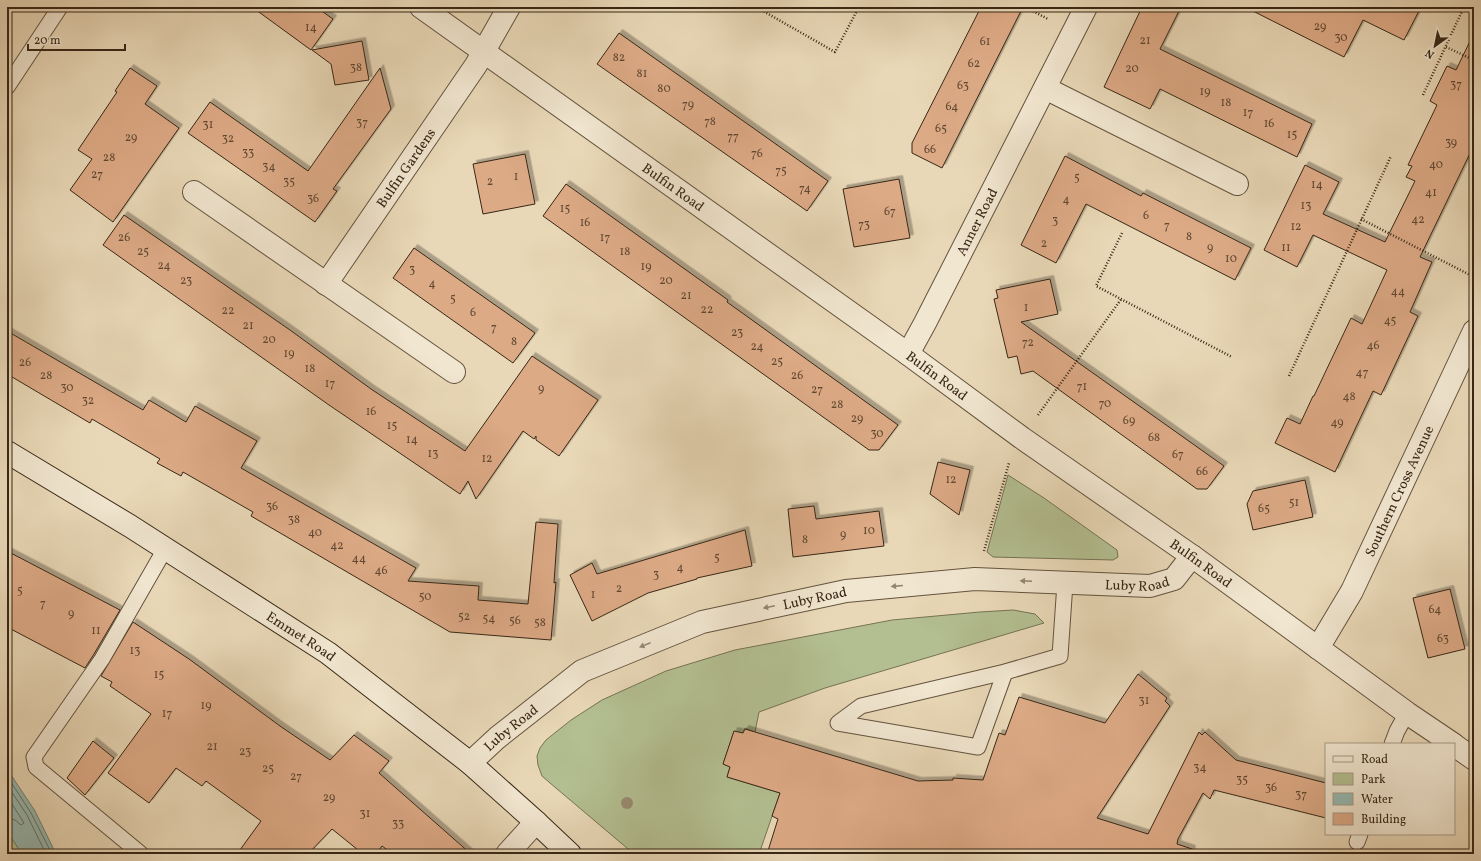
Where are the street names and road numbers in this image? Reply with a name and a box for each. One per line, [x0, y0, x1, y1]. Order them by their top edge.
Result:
street label: Bulfin Gardens [373, 125, 441, 212]
street label: Bulfin Road [638, 159, 708, 217]
street label: Anner Road [953, 185, 1003, 260]
street label: Bulfin Road [901, 347, 971, 406]
street label: Southern Cross Avenue [1361, 422, 1440, 560]
street label: Bulfin Road [1165, 535, 1235, 593]
street label: Luby Road [1105, 573, 1172, 597]
street label: Luby Road [781, 583, 849, 615]
street label: Emmet Road [262, 608, 339, 667]
street label: Luby Road [480, 701, 543, 756]

